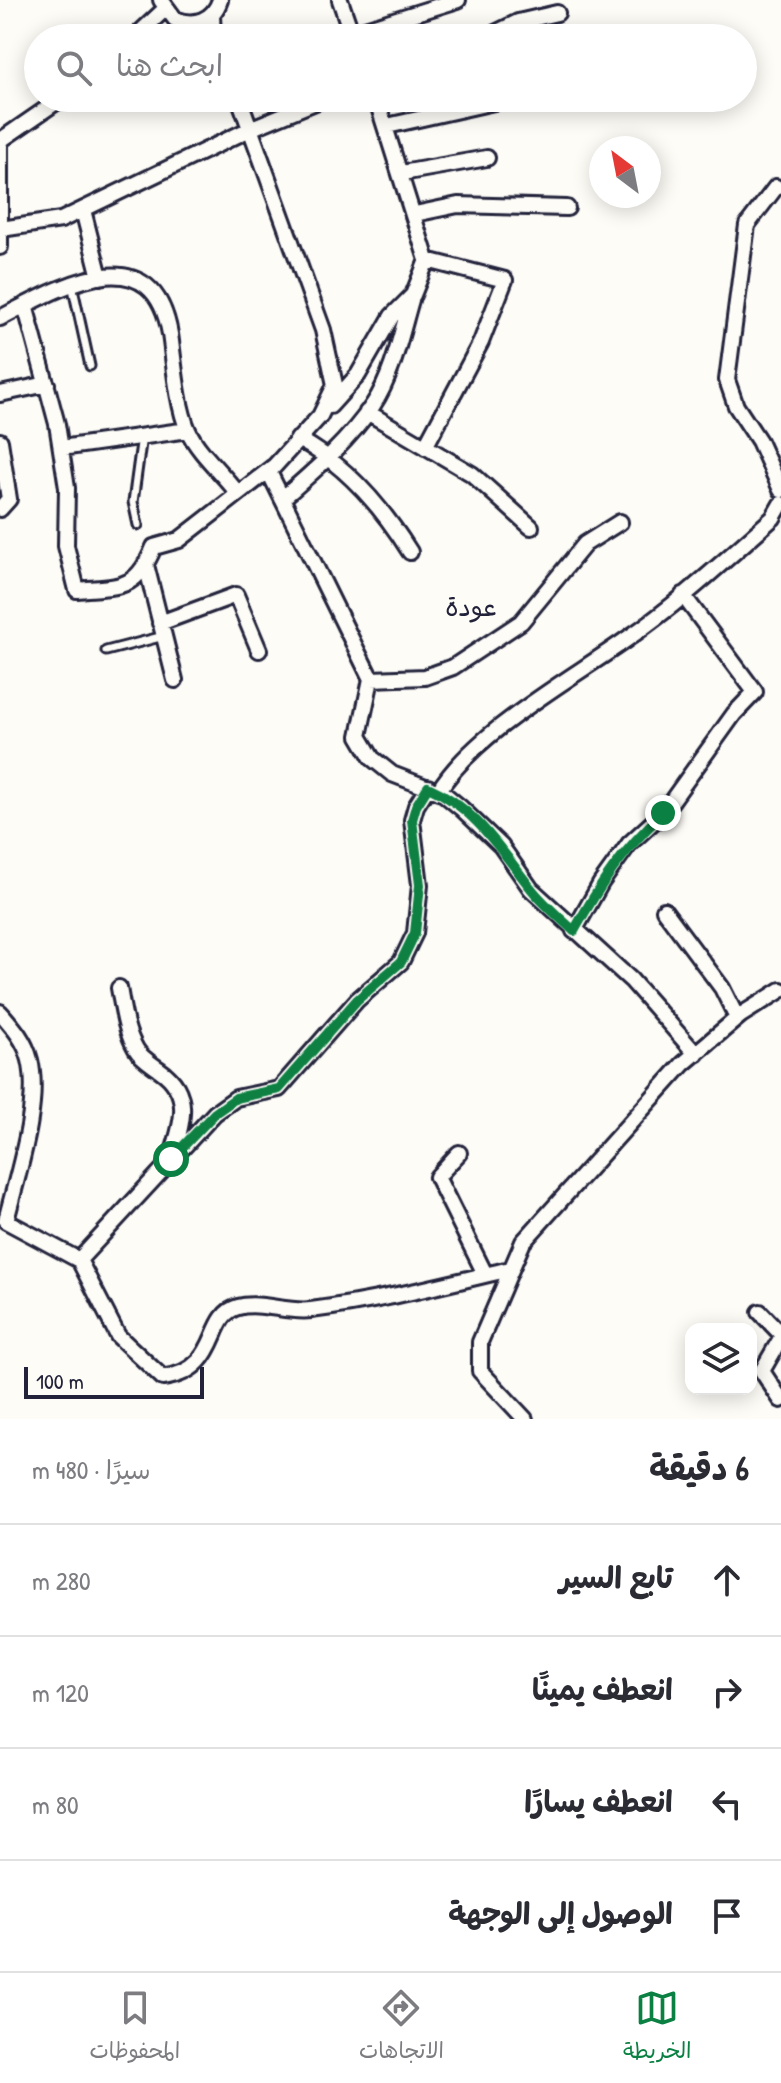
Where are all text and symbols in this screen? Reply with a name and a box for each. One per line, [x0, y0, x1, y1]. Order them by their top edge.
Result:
search box [24, 24, 757, 112]
text: ابحث هنا [116, 45, 223, 85]
icon: search [52, 46, 96, 90]
north arrow [589, 136, 661, 208]
district label: عودة [445, 589, 497, 624]
route end [645, 795, 681, 831]
route start [153, 1141, 189, 1177]
map controls [685, 1323, 757, 1395]
button: layers [685, 1323, 757, 1395]
scale bar [24, 1363, 204, 1399]
text: 100 m [36, 1366, 84, 1396]
text: 6 دقيقة [649, 1445, 749, 1491]
text: سيرًا · 480 m [32, 1452, 151, 1487]
text: تابع السير [559, 1557, 673, 1597]
icon: ahead [705, 1558, 749, 1602]
text: 280 m [32, 1563, 91, 1598]
text: انعطف يمينًا [532, 1669, 673, 1709]
icon: right [705, 1670, 749, 1714]
text: 120 m [32, 1675, 89, 1710]
text: انعطف يسارًا [524, 1781, 673, 1821]
icon: left [705, 1782, 749, 1826]
text: 80 m [32, 1787, 79, 1822]
text: الوصول إلى الوجهة [448, 1893, 673, 1933]
icon: arrive [705, 1894, 749, 1938]
tab: المحفوظات [89, 1986, 180, 2070]
tab: الاتجاهات [359, 1986, 444, 2070]
tab: الخريطة [623, 1986, 692, 2070]

